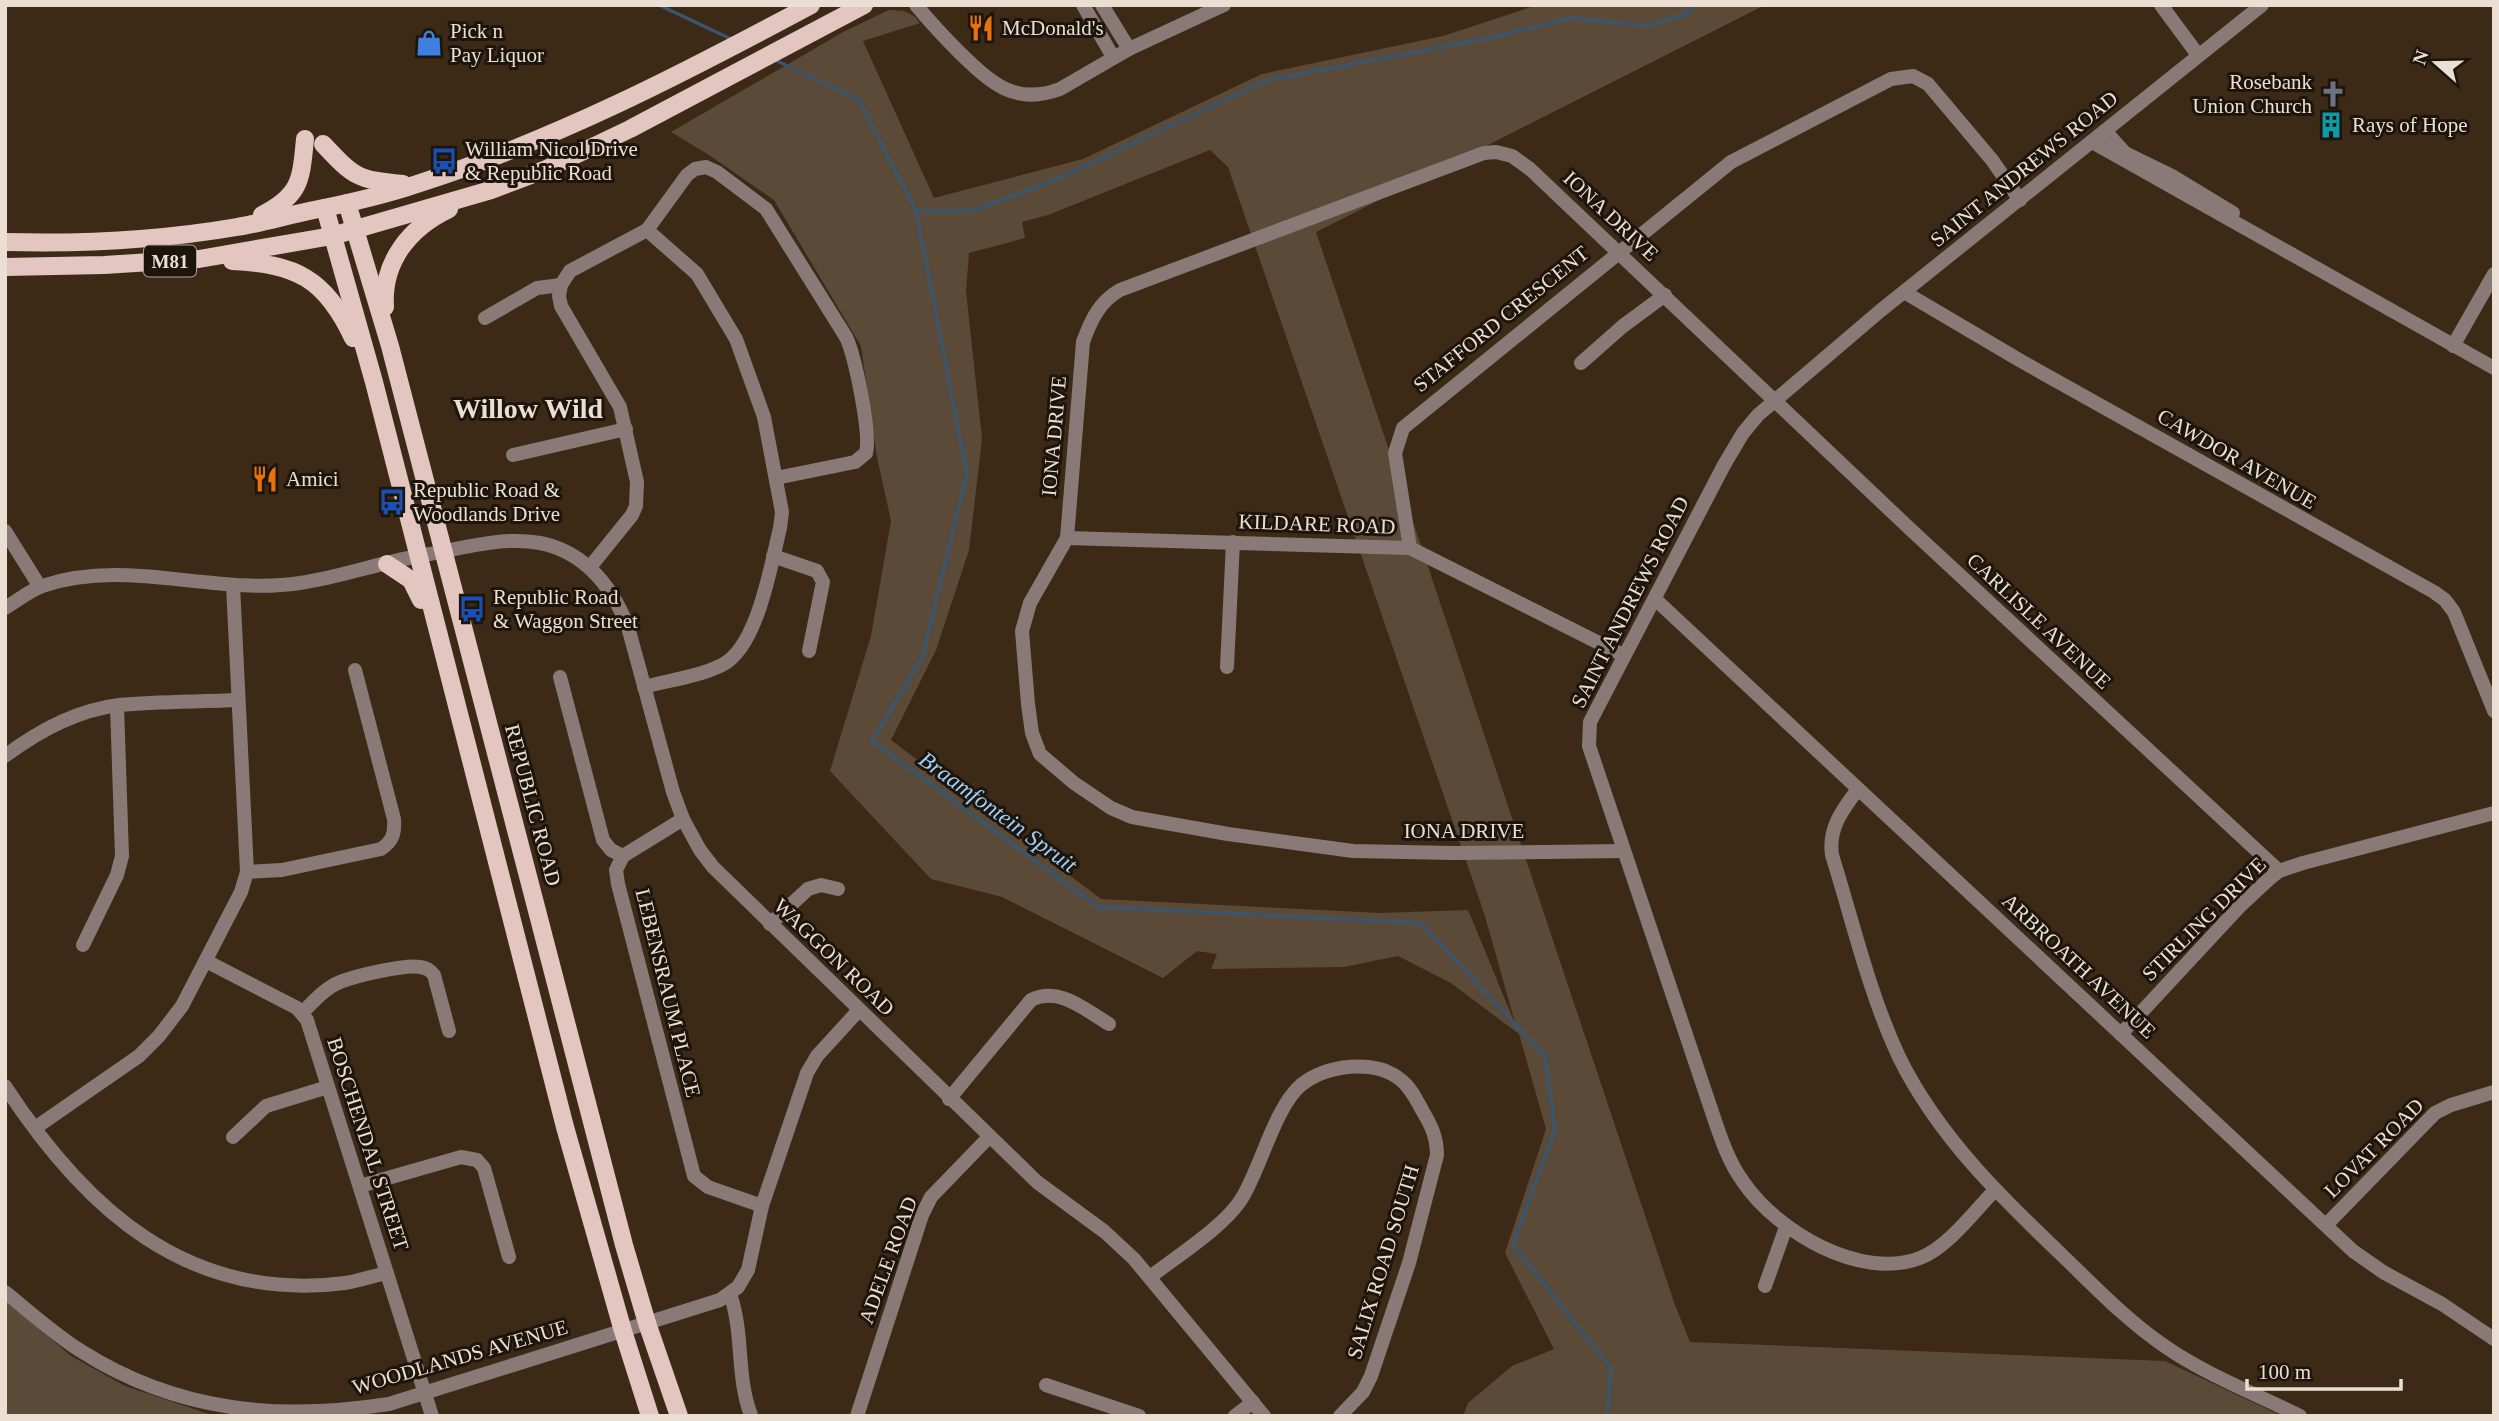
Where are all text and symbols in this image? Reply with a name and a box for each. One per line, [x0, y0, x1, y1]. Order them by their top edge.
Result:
restaurant icon: McDonald's [966, 13, 996, 43]
place label: McDonald's [1002, 16, 1104, 40]
place label: Pick n Pay Liquor [450, 19, 544, 67]
shop icon: Pick n Pay Liquor [414, 28, 444, 58]
north arrow [2401, 28, 2471, 98]
text: N [2408, 47, 2433, 67]
place label: Rosebank Union Church [2192, 70, 2312, 118]
church icon: Rosebank Union Church [2318, 79, 2348, 109]
street label: SAINT ANDREWS ROAD [1925, 86, 2123, 252]
building icon: Rays of Hope [2316, 110, 2346, 140]
place label: Rays of Hope [2352, 113, 2467, 137]
place label: William Nicol Drive & Republic Road [465, 137, 638, 185]
bus stop icon: William Nicol Drive & Republic Road [429, 146, 459, 176]
street label: IONA DRIVE [1559, 166, 1663, 266]
street label: STAFFORD CRESCENT [1409, 241, 1594, 397]
road number: M81 [144, 246, 196, 276]
street label: IONA DRIVE [1037, 375, 1071, 497]
district label: Willow Wild [453, 393, 604, 424]
street label: CAWDOR AVENUE [2153, 404, 2321, 514]
restaurant icon: Amici [250, 464, 280, 494]
place label: Amici [286, 467, 339, 491]
place label: Republic Road & Woodlands Drive [413, 478, 560, 526]
bus stop icon: Republic Road & Woodlands Drive [377, 487, 407, 517]
street label: SAINT ANDREWS ROAD [1566, 492, 1694, 712]
street label: KILDARE ROAD [1238, 509, 1396, 539]
street label: CARLISLE AVENUE [1962, 548, 2116, 694]
place label: Republic Road & Waggon Street [493, 585, 638, 633]
bus stop icon: Republic Road & Waggon Street [457, 594, 487, 624]
street label: REPUBLIC ROAD [500, 722, 566, 888]
water label: Braamfontein Spruit [914, 746, 1082, 878]
street label: IONA DRIVE [1404, 819, 1524, 843]
street label: STIRLING DRIVE [2137, 852, 2271, 986]
street label: LEBENSRAUM PLACE [630, 886, 706, 1100]
street label: ARBROATH AVENUE [1997, 889, 2161, 1043]
street label: WAGGON ROAD [769, 893, 899, 1021]
street label: BOSCHENDAL STREET [322, 1034, 414, 1254]
street label: LOVAT ROAD [2319, 1093, 2429, 1203]
street label: SALIX ROAD SOUTH [1342, 1162, 1424, 1362]
street label: ADELE ROAD [854, 1193, 922, 1327]
street label: WOODLANDS AVENUE [349, 1315, 571, 1399]
scale bar [2247, 1348, 2401, 1392]
text: 100 m [2258, 1360, 2311, 1384]

